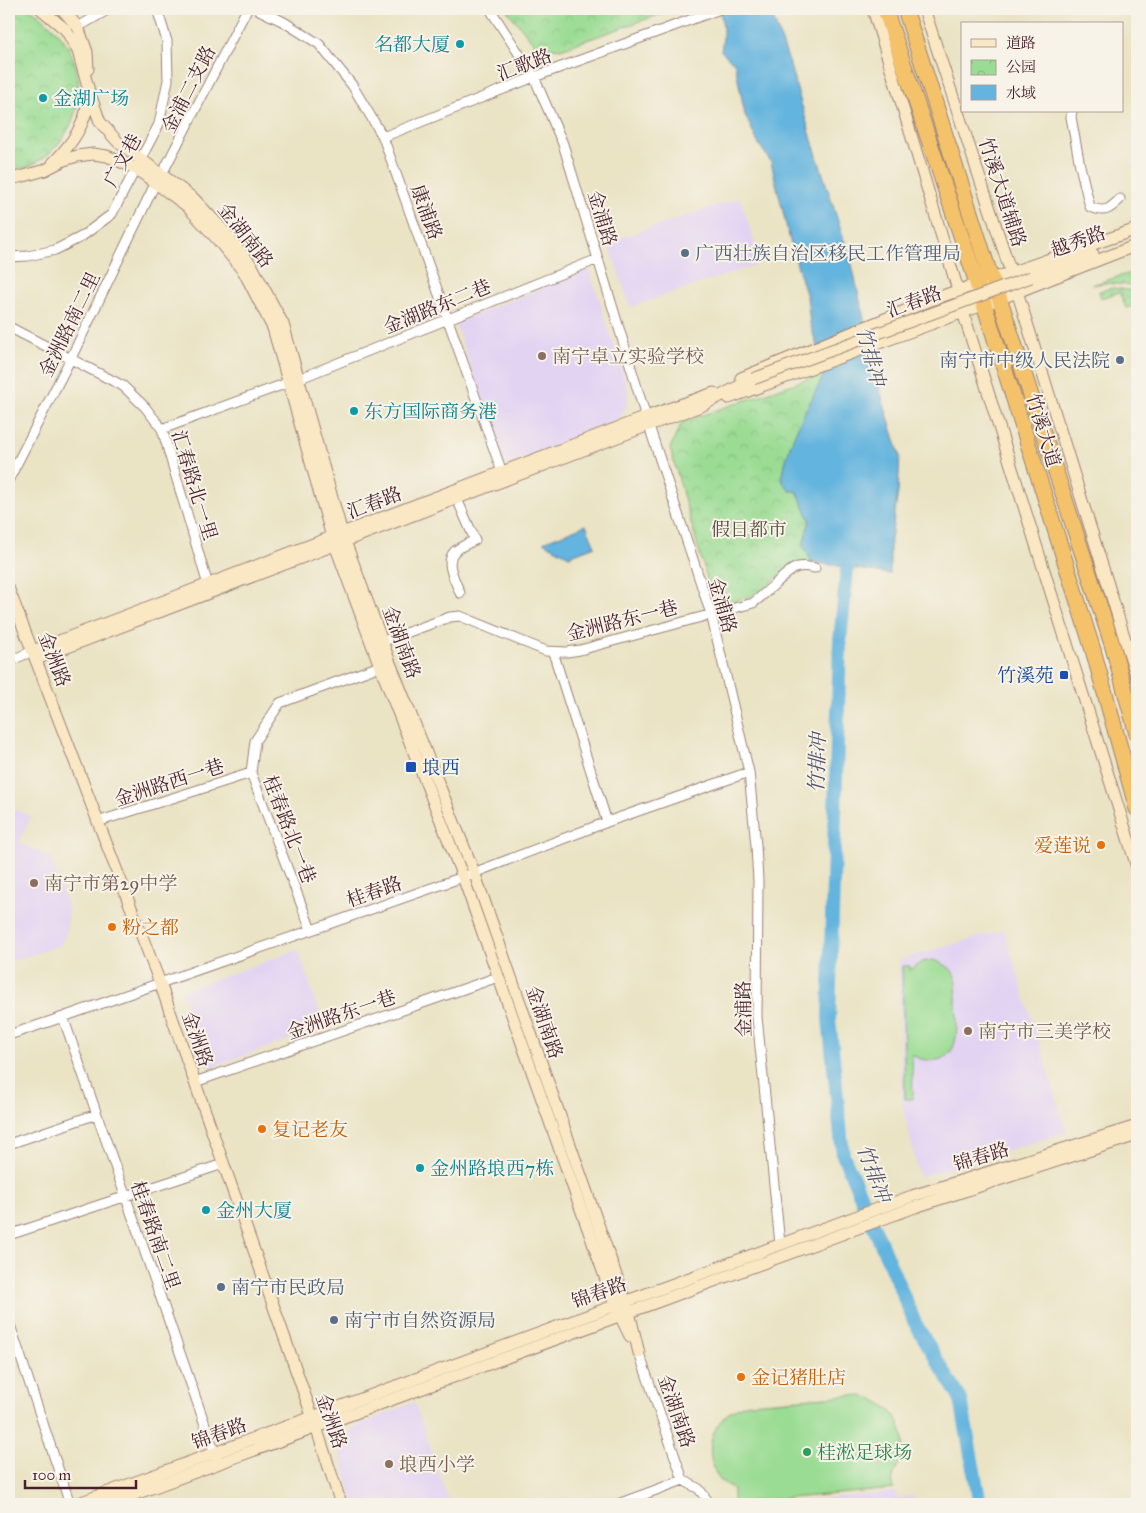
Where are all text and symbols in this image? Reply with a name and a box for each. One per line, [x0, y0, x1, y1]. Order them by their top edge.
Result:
legend [961, 22, 1124, 112]
place label: 名都大厦 [374, 33, 450, 56]
text: 道路 [1006, 34, 1036, 52]
marker: 名都大厦 [454, 38, 466, 50]
street label: 金浦二支路 [157, 42, 220, 137]
street label: 汇歌路 [493, 44, 555, 85]
text: 公园 [1006, 58, 1036, 76]
text: 水域 [1006, 84, 1036, 102]
place label: 金湖广场 [53, 87, 129, 110]
marker: 金湖广场 [37, 92, 49, 104]
street label: 广文巷 [99, 130, 146, 191]
street label: 竹溪大道辅路 [974, 134, 1031, 250]
street label: 康浦路 [406, 181, 447, 243]
street label: 金浦路 [583, 188, 622, 249]
street label: 金湖南路 [213, 198, 278, 272]
street label: 越秀路 [1047, 221, 1109, 262]
place label: 广西壮族自治区移民工作管理局 [695, 242, 961, 265]
marker: 广西壮族自治区移民工作管理局 [679, 247, 691, 259]
street label: 金洲路南二里 [34, 268, 105, 380]
street label: 金湖路东二巷 [380, 274, 494, 338]
street label: 汇春路 [883, 281, 945, 322]
water label: 竹排冲 [852, 324, 891, 391]
place label: 南宁卓立实验学校 [552, 345, 704, 368]
place label: 南宁市中级人民法院 [939, 349, 1110, 372]
marker: 南宁卓立实验学校 [536, 350, 548, 362]
marker: 南宁市中级人民法院 [1114, 354, 1126, 366]
street label: 竹溪大道 [1021, 390, 1066, 470]
place label: 东方国际商务港 [364, 400, 497, 423]
marker: 东方国际商务港 [348, 405, 360, 417]
street label: 汇春路北一里 [167, 427, 222, 543]
street label: 汇春路 [343, 482, 405, 523]
park label: 假日都市 [711, 518, 787, 541]
street label: 金浦路 [704, 575, 741, 636]
street label: 金洲路东一巷 [564, 596, 680, 645]
street label: 金湖南路 [378, 603, 425, 682]
street label: 金洲路 [34, 628, 75, 690]
place label: 竹溪苑 [997, 664, 1054, 687]
marker: 竹溪苑 [1058, 669, 1070, 681]
water label: 竹排冲 [804, 730, 830, 793]
street label: 金洲路西一巷 [111, 754, 227, 811]
place label: 埌西 [422, 756, 460, 779]
marker: 埌西 [404, 760, 418, 774]
street label: 桂春路北一巷 [258, 772, 321, 887]
place label: 爱莲说 [1034, 834, 1091, 857]
marker: 爱莲说 [1095, 839, 1107, 851]
street label: 桂春路 [343, 871, 405, 912]
place label: 南宁市第29中学 [44, 872, 178, 895]
marker: 南宁市第29中学 [28, 877, 40, 889]
place label: 粉之都 [122, 916, 179, 939]
marker: 粉之都 [106, 921, 118, 933]
street label: 金浦路 [732, 980, 755, 1038]
street label: 金湖南路 [521, 982, 568, 1062]
street label: 金洲路东一巷 [284, 985, 399, 1044]
street label: 金洲路 [177, 1008, 218, 1070]
place label: 南宁市三美学校 [978, 1020, 1111, 1043]
marker: 南宁市三美学校 [962, 1025, 974, 1037]
place label: 复记老友 [272, 1118, 348, 1141]
marker: 复记老友 [256, 1123, 268, 1135]
street label: 锦春路 [951, 1137, 1012, 1176]
water label: 竹排冲 [852, 1141, 897, 1208]
place label: 金州路埌西7栋 [430, 1157, 554, 1180]
marker: 金州路埌西7栋 [414, 1162, 426, 1174]
street label: 桂春路南二里 [126, 1178, 185, 1293]
place label: 金州大厦 [216, 1199, 292, 1222]
marker: 金州大厦 [200, 1204, 212, 1216]
street label: 锦春路 [568, 1272, 630, 1313]
place label: 南宁市民政局 [231, 1276, 345, 1299]
marker: 南宁市民政局 [215, 1281, 227, 1293]
place label: 南宁市自然资源局 [344, 1309, 496, 1332]
marker: 南宁市自然资源局 [328, 1314, 340, 1326]
place label: 金记猪肚店 [751, 1366, 846, 1389]
street label: 金湖南路 [653, 1371, 700, 1451]
marker: 金记猪肚店 [735, 1371, 747, 1383]
street label: 金洲路 [311, 1390, 352, 1452]
street label: 锦春路 [188, 1413, 250, 1454]
place label: 桂淞足球场 [817, 1441, 912, 1464]
marker: 桂淞足球场 [801, 1446, 813, 1458]
place label: 埌西小学 [399, 1453, 475, 1476]
scale bar [25, 1458, 136, 1490]
marker: 埌西小学 [383, 1458, 395, 1470]
text: 100 m [32, 1466, 72, 1484]

